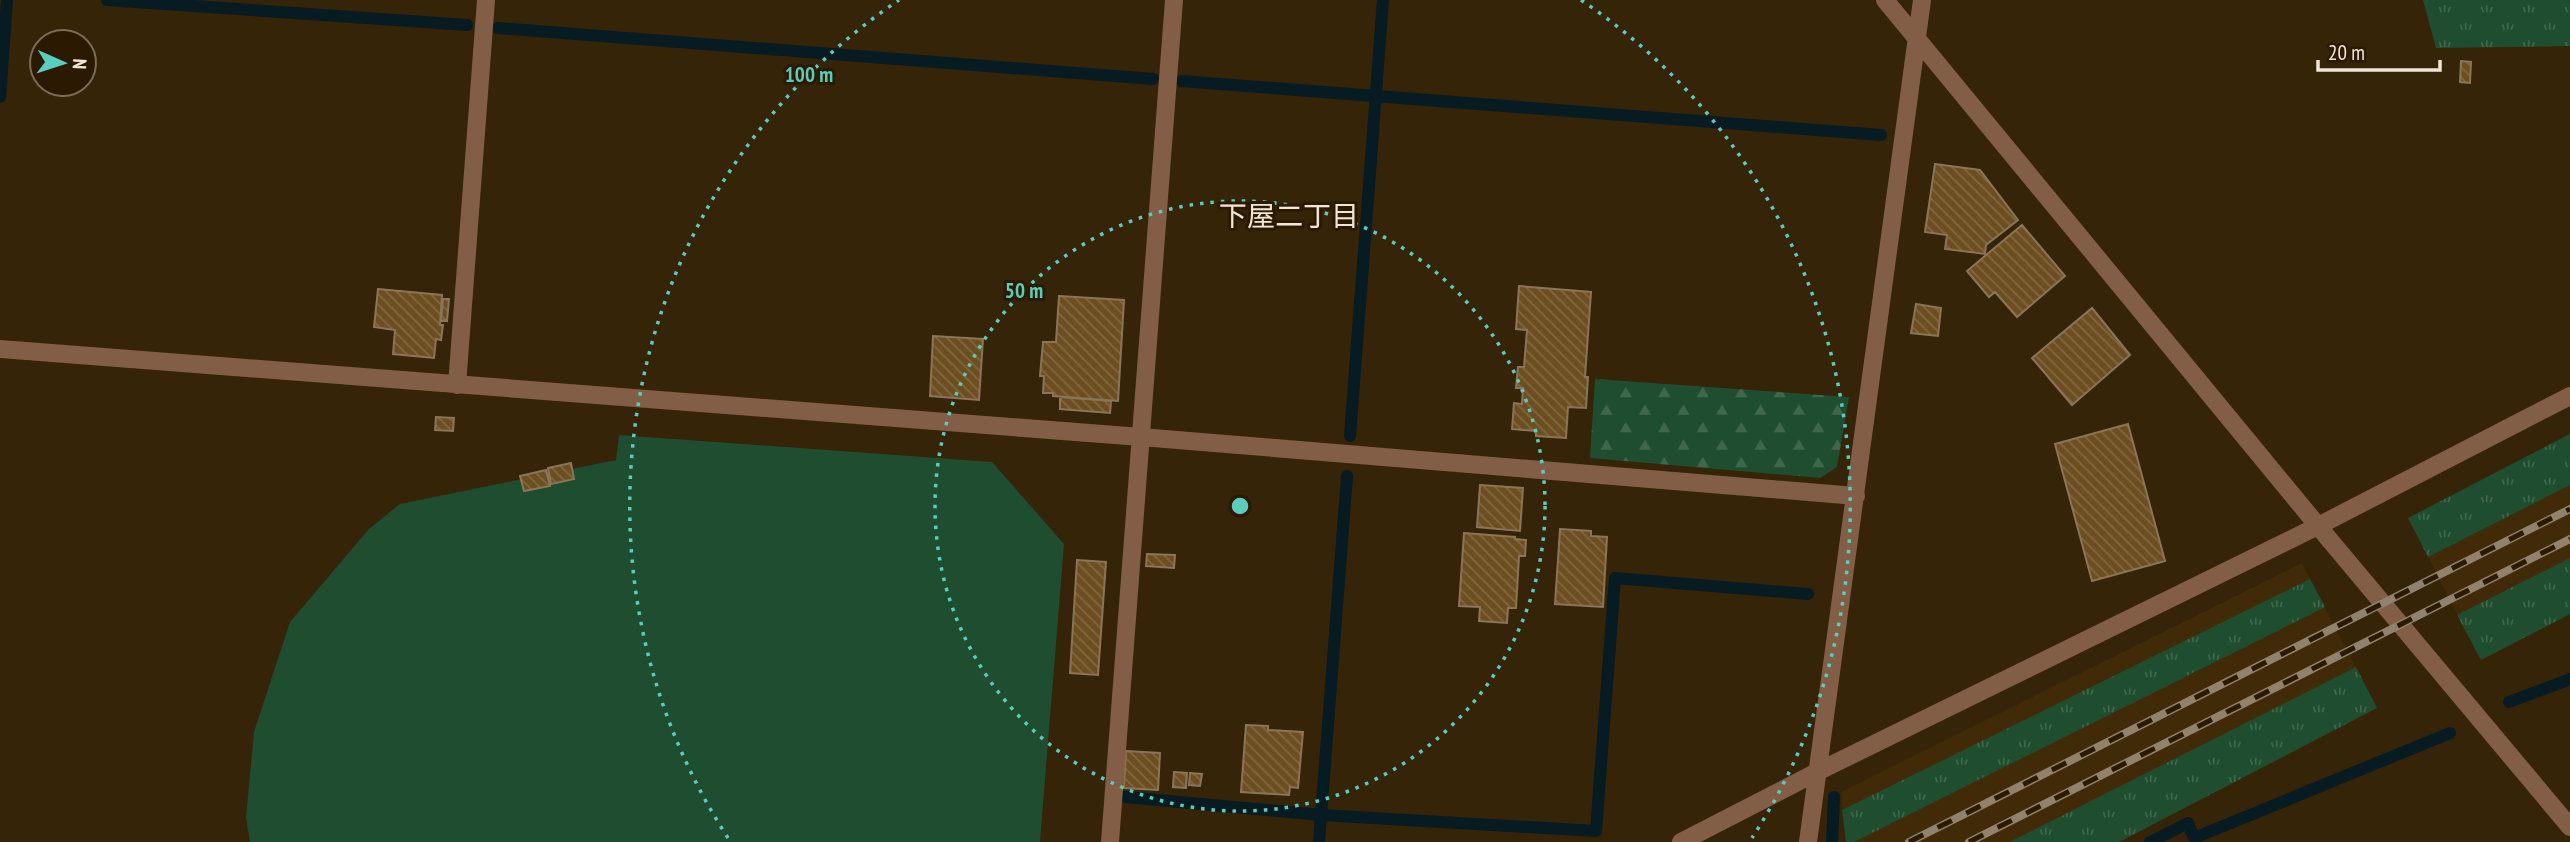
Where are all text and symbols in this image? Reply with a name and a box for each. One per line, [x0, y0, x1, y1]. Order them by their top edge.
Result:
north arrow [28, 28, 98, 98]
scale bar [2318, 28, 2440, 72]
text: 20 m [2328, 39, 2365, 66]
text: N [68, 58, 92, 70]
text: 100 m [785, 61, 833, 88]
district label: 下屋二丁目 [1219, 197, 1359, 234]
text: 50 m [1005, 277, 1043, 304]
centre of rings [1228, 494, 1252, 518]

